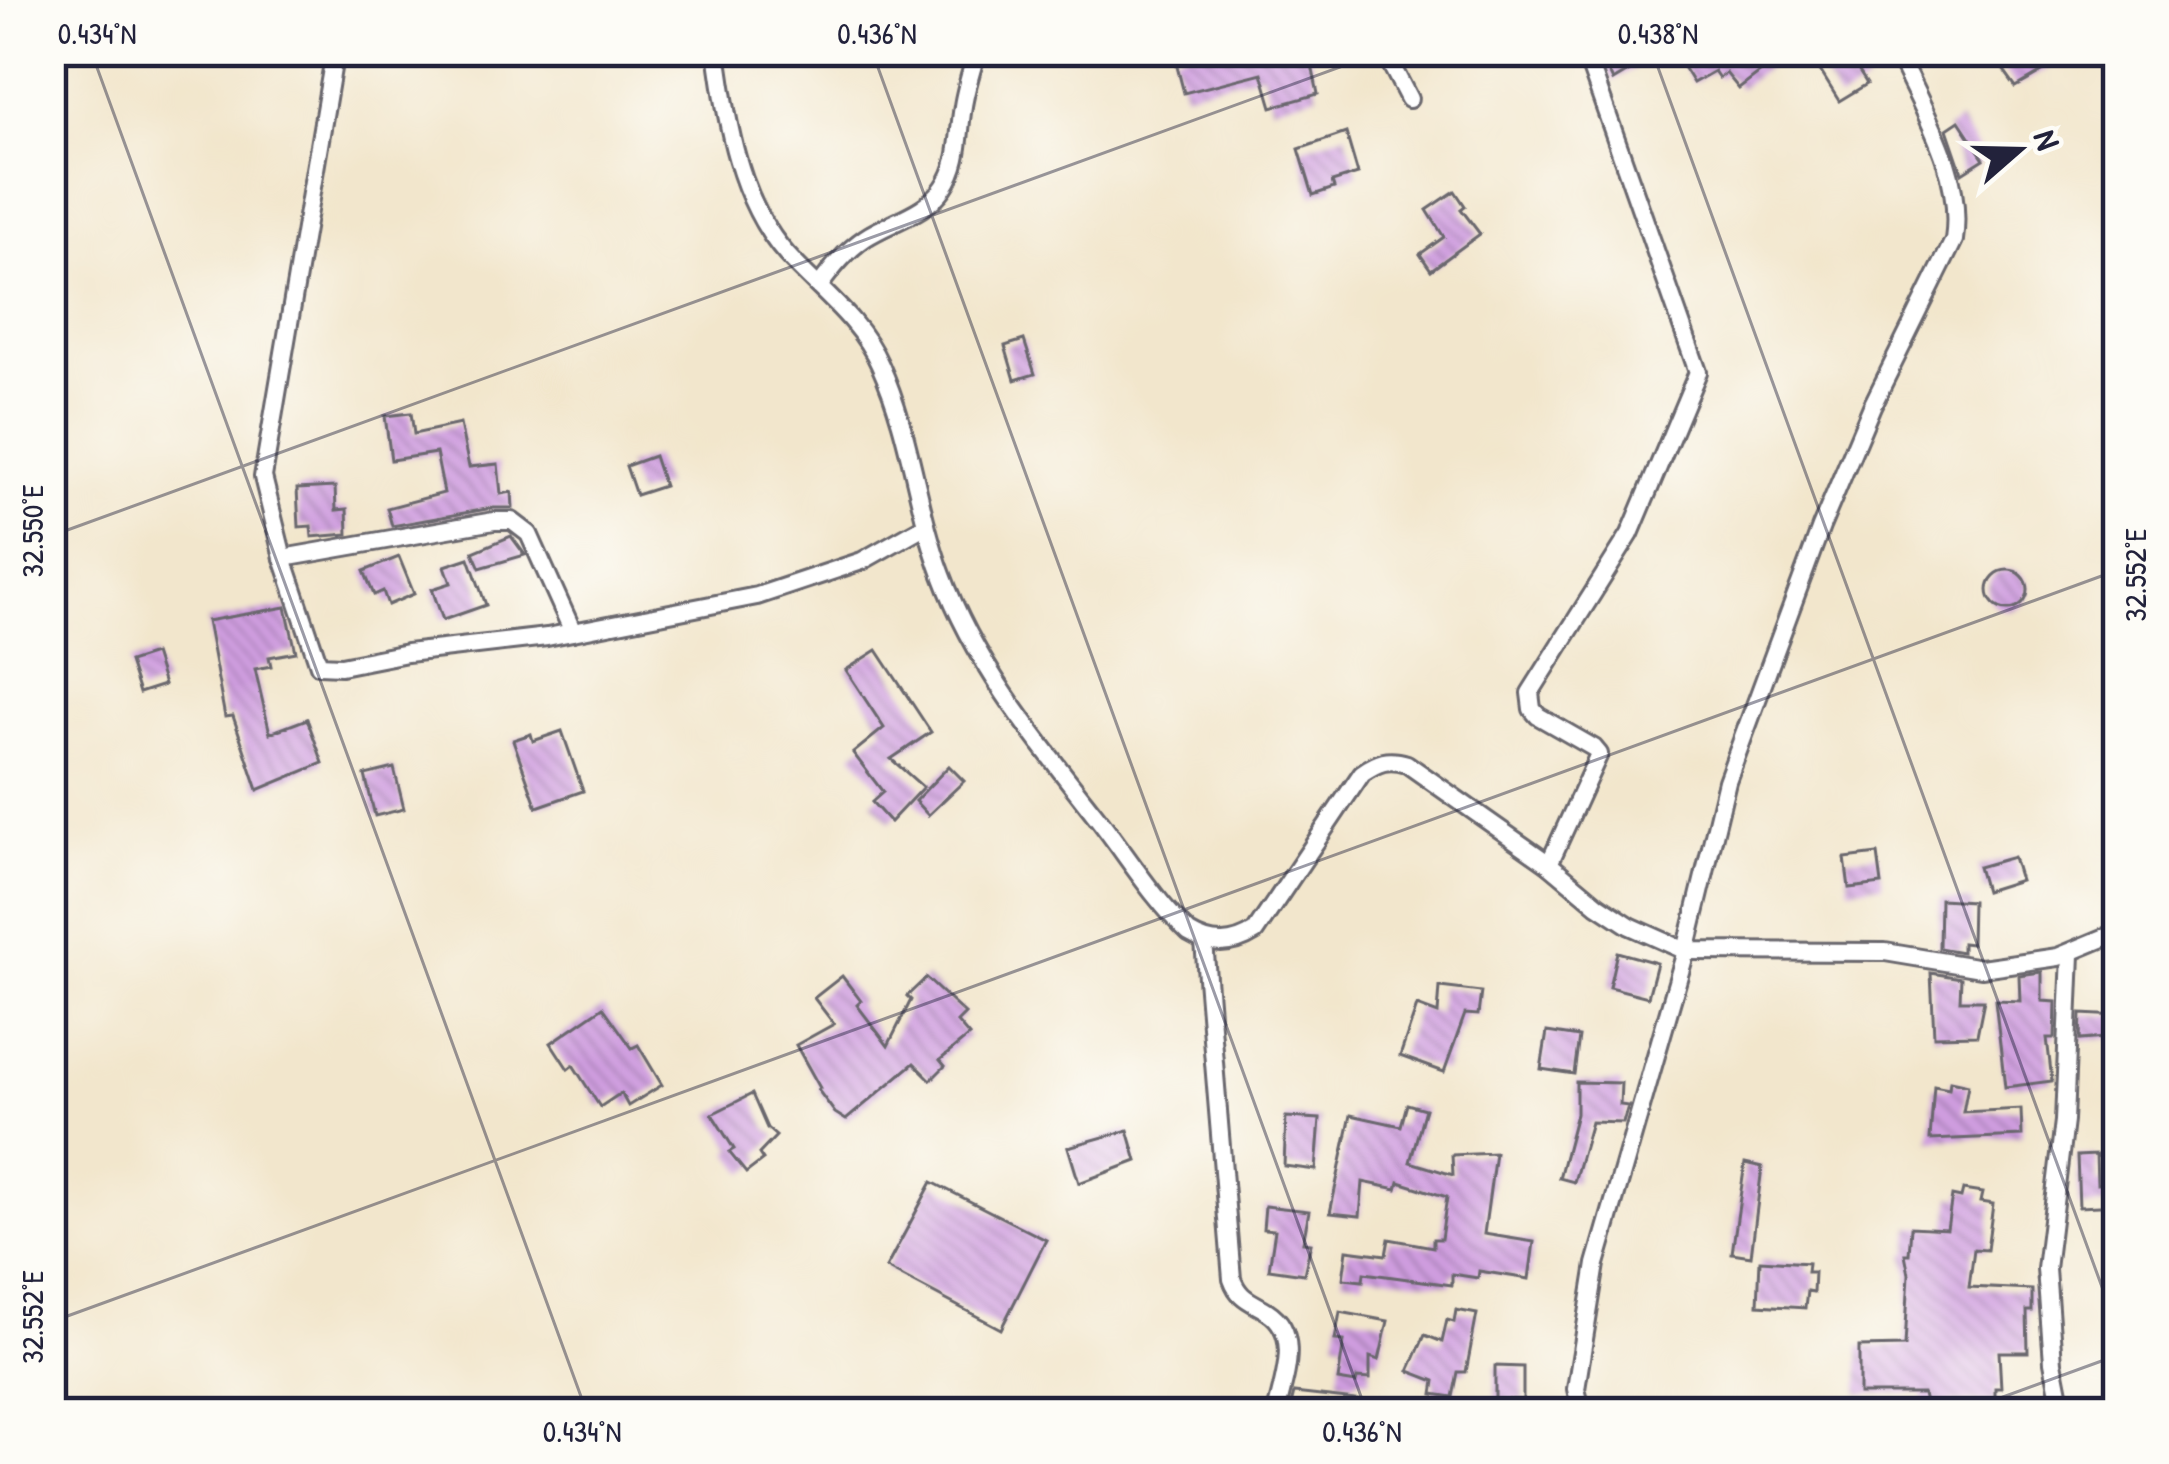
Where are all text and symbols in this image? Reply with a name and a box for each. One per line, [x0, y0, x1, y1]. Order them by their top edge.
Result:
text: 0.434°N [58, 13, 136, 53]
text: 0.436°N [837, 13, 917, 53]
text: 0.438°N [1618, 13, 1698, 53]
north arrow [1959, 90, 2079, 210]
text: N [2024, 124, 2071, 156]
text: 32.550°E [12, 485, 52, 577]
text: 32.552°E [2115, 528, 2155, 622]
text: 32.552°E [12, 1270, 52, 1364]
text: 0.434°N [543, 1411, 621, 1451]
text: 0.436°N [1322, 1411, 1402, 1451]

